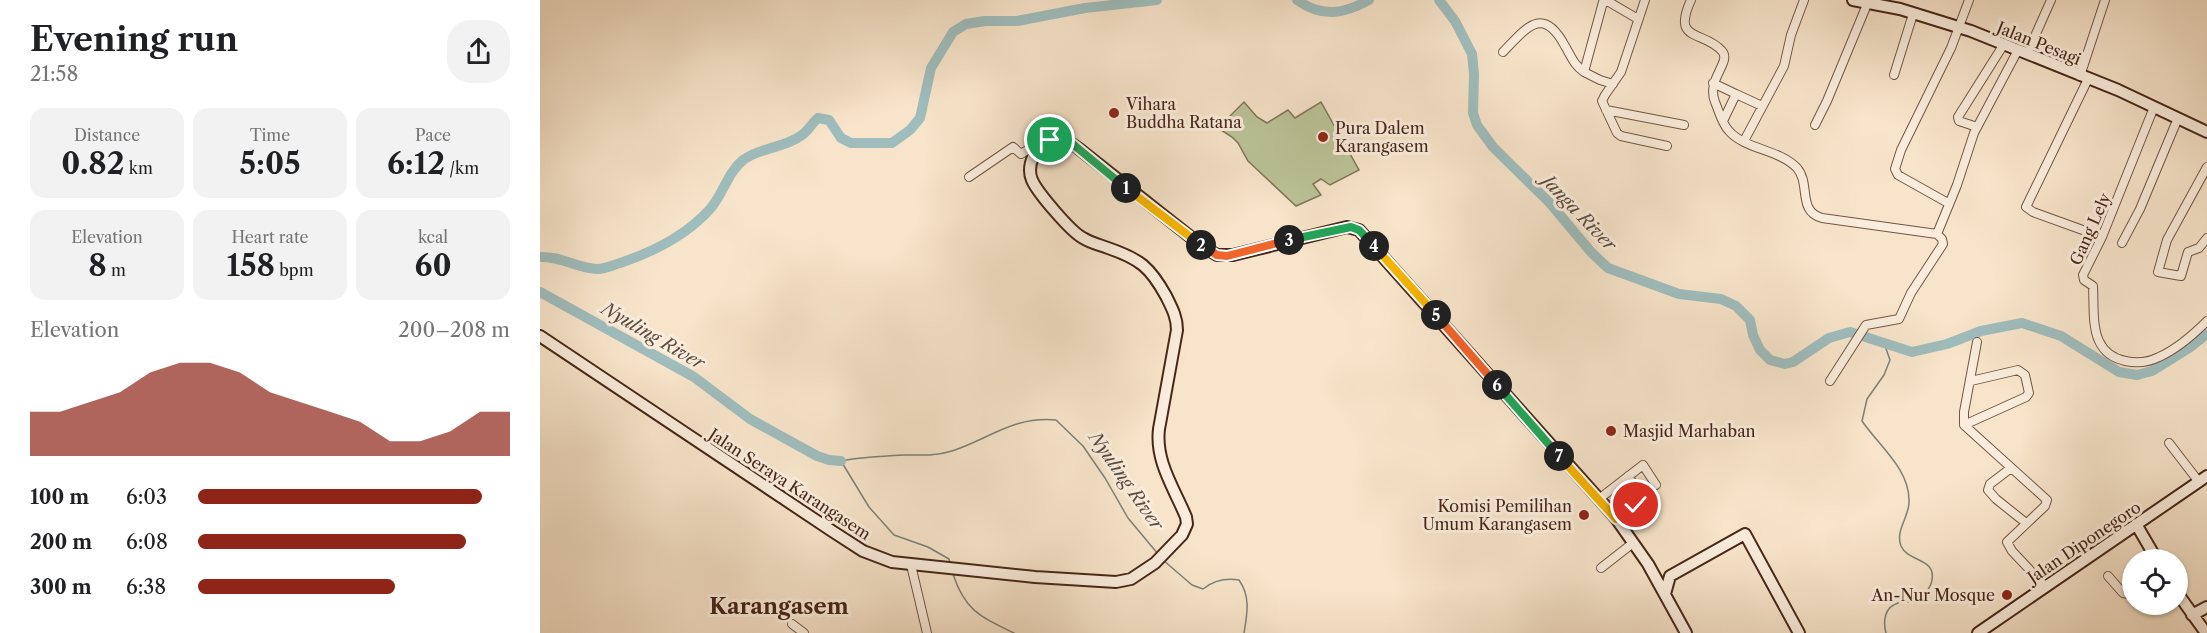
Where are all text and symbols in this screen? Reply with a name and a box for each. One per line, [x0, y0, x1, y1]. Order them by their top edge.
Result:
street label: Jalan Pesagi [1991, 16, 2084, 69]
text: Evening run [30, 19, 238, 60]
button: share [447, 20, 510, 83]
text: 21:58 [30, 62, 78, 86]
place label: Vihara Buddha Ratana [1125, 94, 1242, 132]
marker: Vihara Buddha Ratana [1107, 106, 1121, 120]
pin [1024, 114, 1075, 165]
place label: Pura Dalem Karangasem [1335, 118, 1429, 156]
icon: arrive [1033, 123, 1066, 156]
text: Distance [74, 125, 140, 145]
text: Time [250, 125, 290, 145]
text: Pace [415, 125, 451, 145]
marker: Pura Dalem Karangasem [1316, 130, 1330, 144]
text: 0.82 [61, 145, 124, 182]
text: 5:05 [239, 145, 301, 182]
text: 6:12 [387, 145, 445, 182]
text: km [124, 158, 153, 178]
text: /km [445, 158, 479, 178]
water label: Janga River [1534, 167, 1622, 257]
pin: 1 [1111, 173, 1141, 203]
text: 1 [1122, 178, 1130, 198]
street label: Gang Lely [2065, 189, 2115, 268]
pin: 3 [1274, 225, 1304, 255]
text: Elevation [71, 227, 143, 247]
text: Heart rate [231, 227, 309, 247]
text: kcal [418, 227, 448, 247]
pin: 2 [1186, 230, 1216, 260]
text: 3 [1284, 230, 1294, 250]
pin: 4 [1359, 231, 1389, 261]
text: 2 [1196, 235, 1206, 255]
text: 4 [1369, 236, 1379, 256]
text: 8 [88, 247, 107, 284]
text: 158 [226, 247, 275, 284]
text: 60 [414, 247, 452, 284]
text: m [107, 260, 126, 280]
text: bpm [275, 260, 314, 280]
water label: Nyuling River [596, 297, 710, 375]
pin: 5 [1421, 300, 1451, 330]
text: 5 [1432, 305, 1440, 325]
text: Elevation [30, 318, 119, 342]
text: 200–208 m [398, 318, 510, 342]
pin: 6 [1482, 370, 1512, 400]
text: 6 [1492, 375, 1502, 395]
place label: Masjid Marhaban [1623, 421, 1756, 441]
street label: Jalan Seraya Karangasem [703, 422, 875, 544]
marker: Masjid Marhaban [1604, 424, 1618, 438]
water label: Nyuling River [1083, 426, 1169, 536]
pin: 7 [1544, 441, 1574, 471]
text: 7 [1555, 446, 1563, 466]
pin [1610, 479, 1661, 530]
text: 100 m [30, 485, 89, 509]
text: 6:03 [126, 485, 167, 509]
icon: check [1619, 488, 1652, 521]
place label: Komisi Pemilihan Umum Karangasem [1422, 496, 1572, 534]
street label: Jalan Diponegoro [2021, 497, 2145, 589]
marker: Komisi Pemilihan Umum Karangasem [1577, 508, 1591, 522]
text: 200 m [30, 530, 92, 554]
text: 6:08 [126, 530, 168, 554]
map controls [2122, 549, 2188, 615]
button: locate [2122, 549, 2188, 615]
text: 300 m [30, 575, 92, 599]
text: 6:38 [126, 575, 166, 599]
place label: An-Nur Mosque [1871, 585, 1995, 605]
marker: An-Nur Mosque [2000, 588, 2014, 602]
district label: Karangasem [709, 593, 849, 620]

